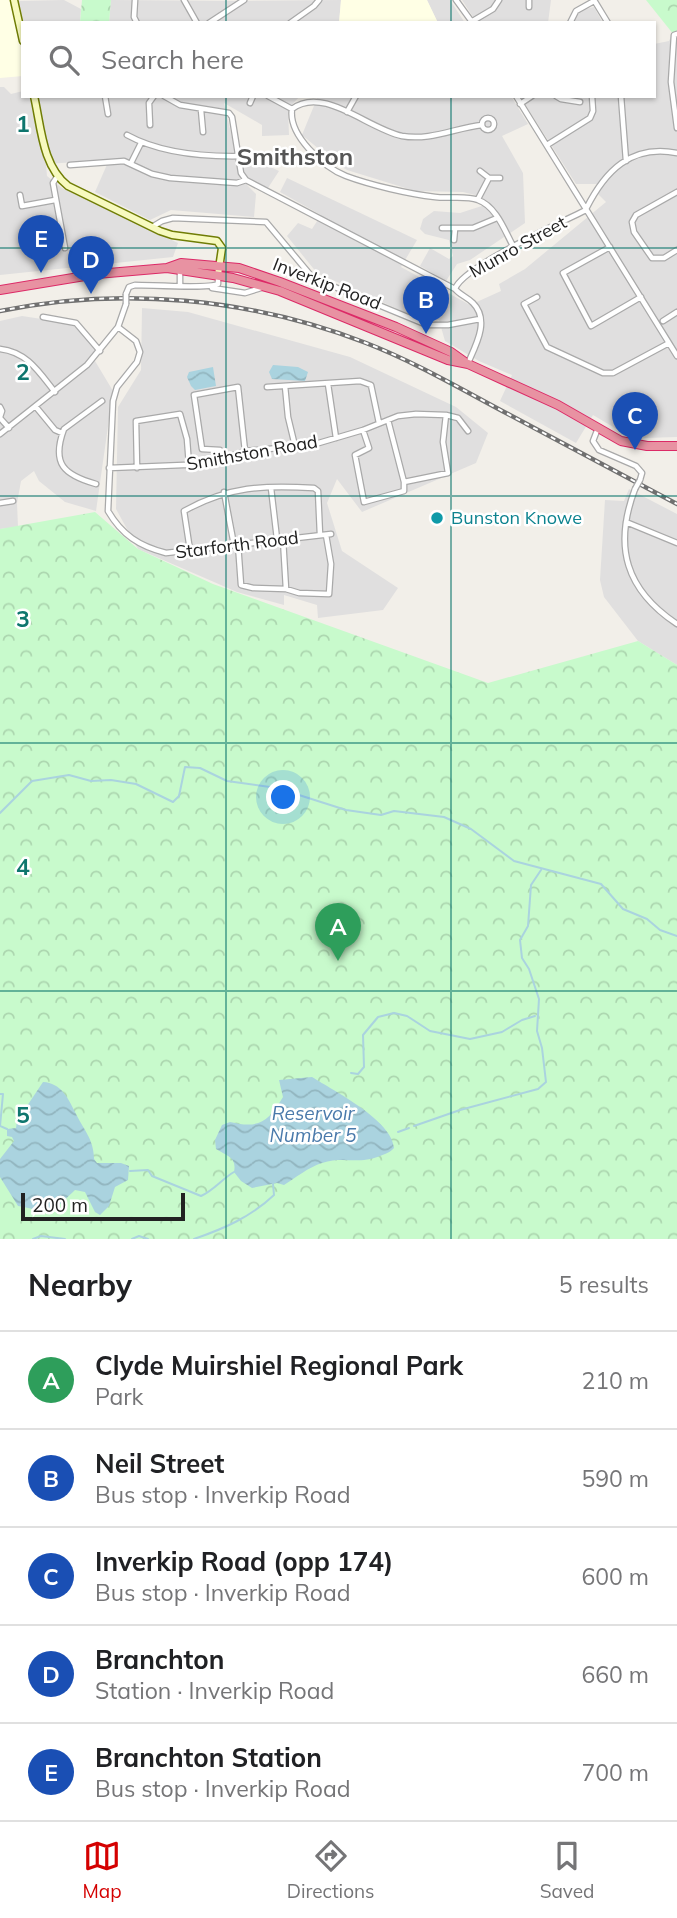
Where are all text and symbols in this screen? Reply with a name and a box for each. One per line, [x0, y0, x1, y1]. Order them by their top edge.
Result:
search box [21, 21, 656, 98]
icon: search [45, 41, 83, 79]
text: Search here [101, 43, 244, 76]
text: 1 [16, 109, 30, 138]
district label: Smithston [237, 141, 353, 171]
street label: Munro Street [465, 210, 570, 283]
pin: E [18, 215, 64, 273]
pin: D [68, 236, 114, 294]
street label: Inverkip Road [270, 252, 385, 315]
pin: B [403, 276, 449, 334]
text: 2 [16, 357, 30, 386]
pin: C [612, 392, 658, 450]
street label: Smithston Road [184, 430, 319, 475]
place label: Bunston Knowe [451, 506, 582, 529]
marker: Bunston Knowe [429, 510, 445, 526]
street label: Starforth Road [174, 526, 300, 563]
text: 3 [16, 604, 30, 633]
your location [266, 780, 300, 814]
text: 4 [16, 852, 30, 881]
pin: A [315, 903, 361, 961]
text: 5 [16, 1100, 30, 1129]
water label: Reservoir Number 5 [270, 1101, 357, 1147]
scale bar [21, 1190, 186, 1222]
text: 200 m [32, 1193, 88, 1217]
text: Nearby [28, 1266, 132, 1304]
text: 5 results [559, 1270, 649, 1299]
text: Clyde Muirshiel Regional Park [95, 1349, 463, 1382]
text: A [42, 1366, 60, 1395]
text: 210 m [581, 1366, 649, 1395]
text: Park [95, 1382, 143, 1411]
text: Neil Street [95, 1447, 224, 1480]
text: B [43, 1464, 59, 1493]
text: 590 m [581, 1464, 649, 1493]
text: Bus stop · Inverkip Road [95, 1480, 351, 1509]
text: Inverkip Road (opp 174) [95, 1545, 393, 1578]
text: C [43, 1562, 59, 1591]
text: 600 m [581, 1562, 649, 1591]
text: Bus stop · Inverkip Road [95, 1578, 351, 1607]
text: Branchton [95, 1643, 224, 1676]
text: D [42, 1660, 60, 1689]
text: 660 m [581, 1660, 649, 1689]
text: Station · Inverkip Road [95, 1676, 334, 1705]
text: Branchton Station [95, 1741, 322, 1774]
text: E [44, 1758, 58, 1787]
text: 700 m [581, 1758, 649, 1787]
text: Bus stop · Inverkip Road [95, 1774, 351, 1803]
tab: Map [83, 1837, 122, 1903]
tab: Directions [287, 1837, 375, 1903]
tab: Saved [540, 1837, 594, 1903]

